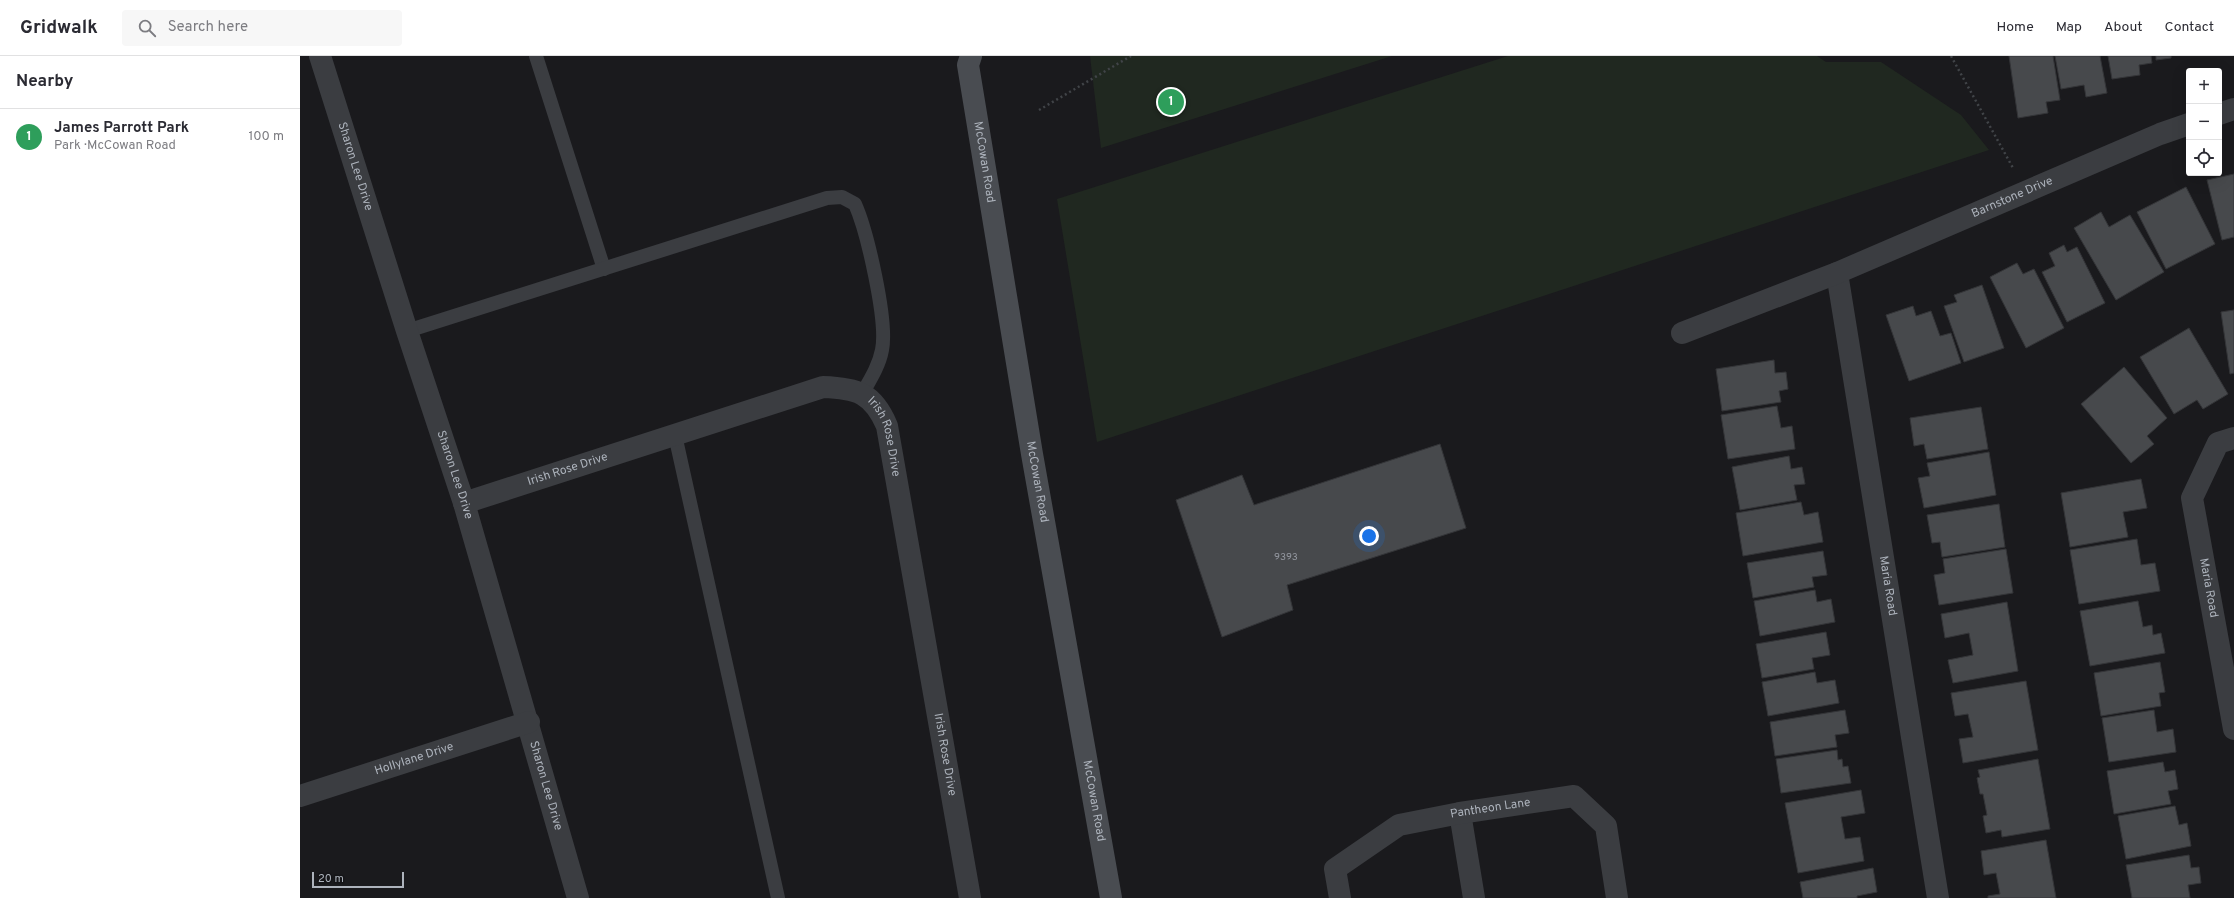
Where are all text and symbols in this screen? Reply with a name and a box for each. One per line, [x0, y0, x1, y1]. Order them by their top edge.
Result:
search box [122, 10, 402, 46]
text: Gridwalk [20, 16, 98, 40]
icon: search [136, 17, 158, 39]
text: Search here [168, 18, 248, 37]
text: Home [1997, 19, 2034, 36]
text: Map [2056, 19, 2082, 36]
text: About [2104, 19, 2143, 36]
text: Contact [2165, 19, 2214, 36]
map controls [2186, 68, 2222, 176]
button: + [2186, 68, 2222, 104]
text: Nearby [16, 71, 73, 93]
pin: 1 [1158, 87, 1184, 117]
button: − [2186, 104, 2222, 140]
text: James Parrott Park [54, 119, 189, 138]
street label: Sharon Lee Drive [333, 120, 377, 213]
street label: McCowan Road [969, 120, 999, 204]
text: 1 [26, 129, 32, 145]
text: 100 m [248, 129, 284, 145]
text: Park · McCowan Road [54, 138, 176, 154]
button: locate [2186, 140, 2222, 176]
street label: Barnstone Drive [1969, 173, 2055, 222]
street label: Irish Rose Drive [864, 393, 904, 478]
street label: Sharon Lee Drive [433, 429, 476, 521]
street label: McCowan Road [1022, 440, 1052, 524]
street label: Irish Rose Drive [525, 449, 610, 490]
your location [1359, 526, 1379, 546]
house number: 9393 [1274, 551, 1298, 564]
street label: Maria Road [1875, 555, 1900, 617]
street label: Maria Road [2195, 557, 2222, 619]
street label: Irish Rose Drive [930, 712, 960, 797]
street label: Hollylane Drive [373, 739, 456, 779]
street label: Sharon Lee Drive [525, 739, 566, 832]
street label: McCowan Road [1079, 759, 1109, 843]
street label: Pantheon Lane [1449, 795, 1532, 823]
scale bar [312, 870, 404, 889]
text: 20 m [318, 872, 344, 886]

